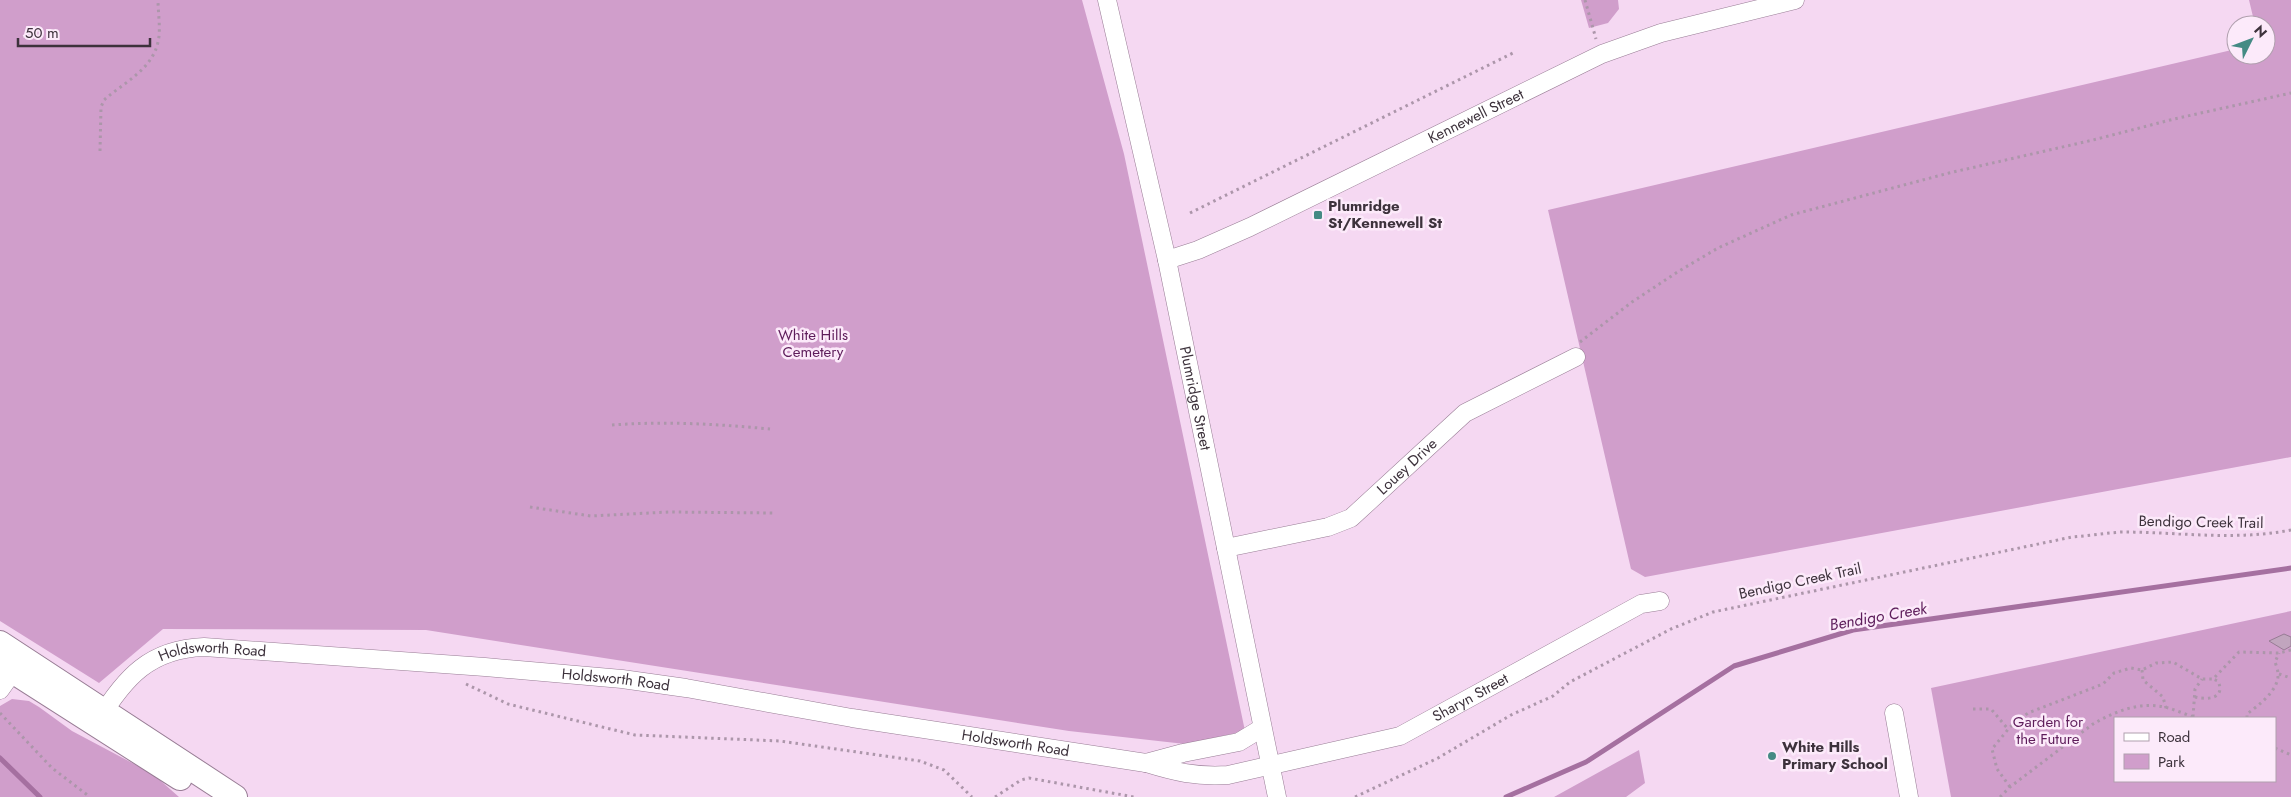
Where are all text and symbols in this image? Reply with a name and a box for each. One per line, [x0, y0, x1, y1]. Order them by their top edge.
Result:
scale bar [18, 15, 150, 47]
north arrow [2226, 15, 2276, 65]
text: N [2250, 20, 2272, 42]
text: 50 m [25, 22, 59, 44]
street label: Kennewell Street [1424, 83, 1528, 149]
place label: Plumridge St/Kennewell St [1328, 195, 1442, 234]
marker: Plumridge St/Kennewell St [1312, 209, 1324, 221]
park label: White Hills Cemetery [778, 324, 848, 363]
street label: Plumridge Street [1174, 344, 1217, 453]
street label: Louey Drive [1372, 433, 1442, 500]
street label: Bendigo Creek Trail [2138, 510, 2264, 534]
street label: Bendigo Creek Trail [1737, 557, 1863, 605]
water label: Bendigo Creek [1828, 596, 1930, 636]
street label: Holdsworth Road [155, 636, 267, 667]
street label: Holdsworth Road [561, 663, 671, 697]
street label: Sharyn Street [1428, 667, 1513, 727]
park label: Garden for the Future [2013, 711, 2084, 750]
legend [2114, 717, 2276, 782]
street label: Holdsworth Road [960, 724, 1071, 762]
text: Road [2158, 726, 2190, 748]
place label: White Hills Primary School [1782, 736, 1888, 775]
marker: White Hills Primary School [1766, 750, 1778, 762]
text: Park [2158, 751, 2185, 773]

